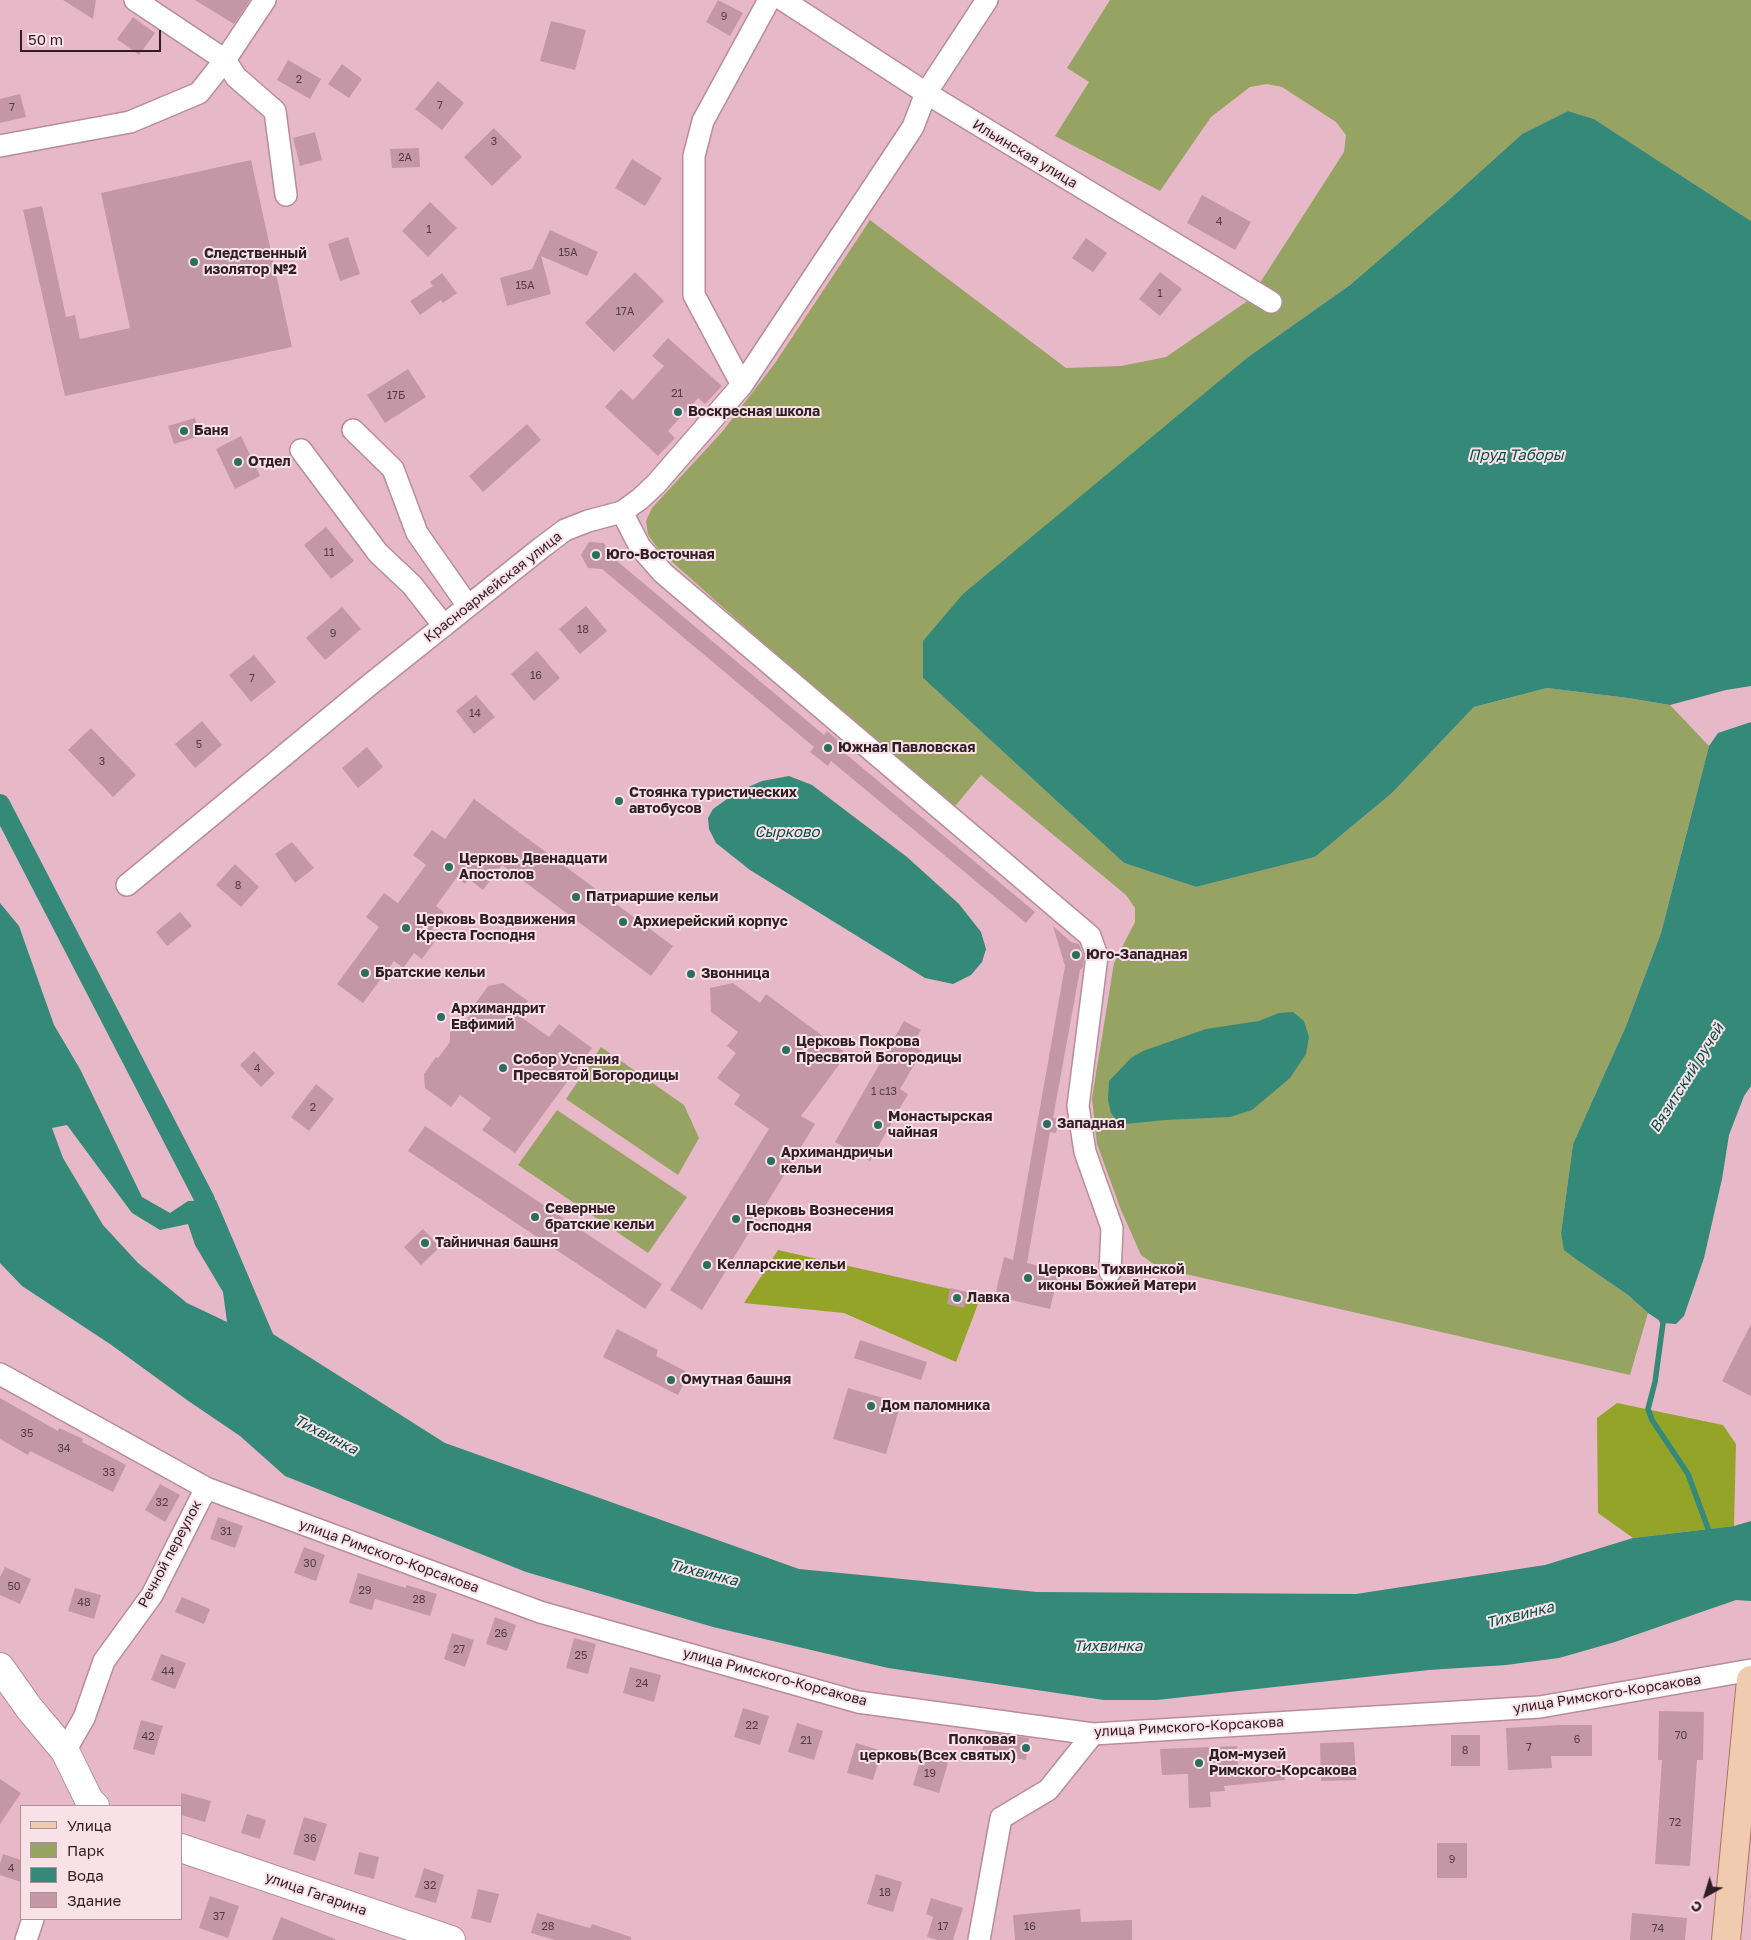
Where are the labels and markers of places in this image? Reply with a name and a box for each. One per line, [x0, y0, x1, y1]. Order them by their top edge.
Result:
place label: Следственный изолятор №2 [204, 246, 307, 278]
marker: Следственный изолятор №2 [188, 256, 200, 268]
place label: Воскресная школа [688, 404, 820, 420]
marker: Воскресная школа [672, 406, 684, 418]
place label: Баня [194, 423, 228, 439]
marker: Баня [178, 425, 190, 437]
place label: Отдел [248, 454, 291, 470]
marker: Отдел [232, 456, 244, 468]
place label: Юго-Восточная [606, 547, 715, 563]
marker: Юго-Восточная [590, 549, 602, 561]
place label: Южная Павловская [838, 740, 975, 756]
marker: Южная Павловская [822, 742, 834, 754]
place label: Стоянка туристических автобусов [629, 785, 797, 818]
marker: Стоянка туристических автобусов [613, 795, 625, 807]
place label: Церковь Двенадцати Апостолов [459, 851, 607, 884]
marker: Церковь Двенадцати Апостолов [443, 861, 455, 873]
place label: Патриаршие кельи [586, 889, 718, 905]
marker: Патриаршие кельи [570, 891, 582, 903]
place label: Церковь Воздвижения Креста Господня [416, 912, 575, 944]
place label: Архиерейский корпус [633, 914, 788, 930]
marker: Архиерейский корпус [617, 916, 629, 928]
marker: Церковь Воздвижения Креста Господня [400, 922, 412, 934]
place label: Юго-Западная [1086, 947, 1187, 963]
marker: Юго-Западная [1070, 949, 1082, 961]
place label: Братские кельи [375, 965, 485, 981]
place label: Звонница [701, 966, 770, 982]
marker: Братские кельи [359, 967, 371, 979]
marker: Звонница [685, 968, 697, 980]
place label: Архимандрит Евфимий [451, 1001, 546, 1034]
marker: Архимандрит Евфимий [435, 1011, 447, 1023]
place label: Церковь Покрова Пресвятой Богородицы [796, 1034, 962, 1066]
marker: Церковь Покрова Пресвятой Богородицы [780, 1044, 792, 1056]
place label: Собор Успения Пресвятой Богородицы [513, 1052, 679, 1084]
marker: Собор Успения Пресвятой Богородицы [497, 1062, 509, 1074]
place label: Монастырская чайная [888, 1109, 992, 1142]
place label: Западная [1057, 1116, 1125, 1132]
marker: Западная [1041, 1118, 1053, 1130]
marker: Монастырская чайная [872, 1119, 884, 1131]
place label: Архимандричьи кельи [781, 1145, 893, 1178]
marker: Архимандричьи кельи [765, 1155, 777, 1167]
place label: Северные братские кельи [545, 1201, 654, 1234]
place label: Церковь Вознесения Господня [746, 1203, 894, 1236]
marker: Северные братские кельи [529, 1211, 541, 1223]
marker: Церковь Вознесения Господня [730, 1213, 742, 1225]
place label: Тайничная башня [435, 1235, 558, 1251]
marker: Тайничная башня [419, 1237, 431, 1249]
place label: Келларские кельи [717, 1257, 846, 1273]
marker: Келларские кельи [701, 1259, 713, 1271]
place label: Церковь Тихвинской иконы Божией Матери [1038, 1262, 1196, 1294]
marker: Церковь Тихвинской иконы Божией Матери [1022, 1272, 1034, 1284]
place label: Лавка [967, 1290, 1010, 1306]
marker: Лавка [951, 1292, 963, 1304]
place label: Омутная башня [681, 1372, 791, 1388]
marker: Омутная башня [665, 1374, 677, 1386]
place label: Дом паломника [881, 1398, 990, 1414]
marker: Дом паломника [865, 1400, 877, 1412]
place label: Полковая церковь(Всех святых) [860, 1732, 1016, 1764]
marker: Полковая церковь(Всех святых) [1020, 1742, 1032, 1754]
place label: Дом-музей Римского-Корсакова [1209, 1747, 1357, 1780]
marker: Дом-музей Римского-Корсакова [1193, 1757, 1205, 1769]

